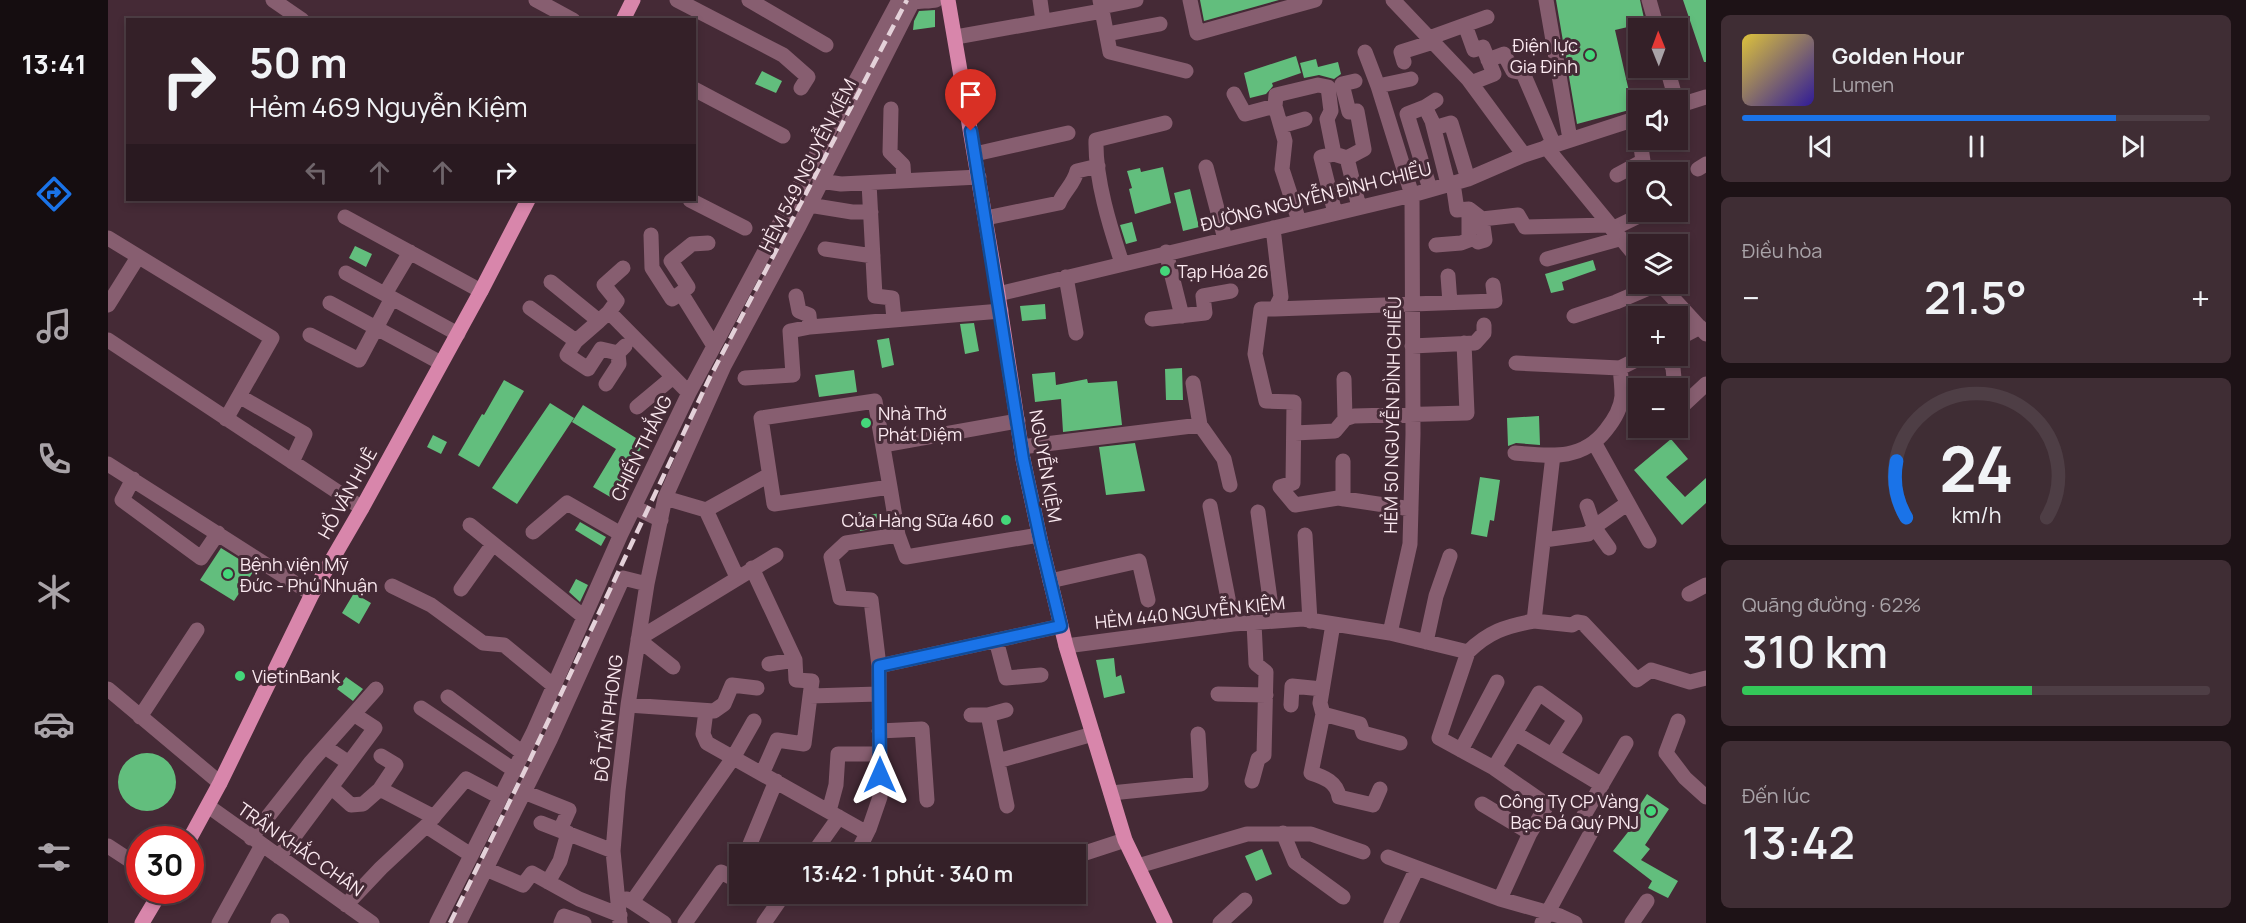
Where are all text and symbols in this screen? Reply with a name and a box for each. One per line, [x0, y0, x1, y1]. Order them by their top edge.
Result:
north arrow [1628, 18, 1688, 78]
map controls [1628, 18, 1688, 438]
text: 50 m [249, 33, 347, 91]
place label: Điện lực Gia Định [1510, 33, 1578, 78]
text: Golden Hour [1832, 41, 1965, 71]
icon: right [150, 42, 228, 120]
text: 13:41 [21, 45, 87, 82]
marker: Điện lực Gia Định [1583, 48, 1597, 62]
pin [945, 69, 996, 131]
text: Lumen [1832, 71, 1894, 98]
street label: HẺM 549 NGUYỄN KIỆM [752, 74, 861, 256]
icon: arrive [954, 78, 987, 111]
text: Hẻm 469 Nguyễn Kiệm [249, 88, 528, 125]
button: sound [1628, 90, 1688, 150]
icon: previous [1804, 130, 1837, 163]
icon: pause [1960, 130, 1993, 163]
icon: next [2116, 130, 2149, 163]
street label: ĐƯỜNG NGUYỄN ĐÌNH CHIỂU [1198, 155, 1434, 236]
icon: left [300, 156, 333, 189]
icon: ahead [363, 156, 396, 189]
icon: ahead [426, 156, 459, 189]
icon: right [489, 156, 522, 189]
button: search [1628, 162, 1688, 222]
icon: directions [33, 173, 75, 215]
button: layers [1628, 234, 1688, 294]
text: Điều hòa [1742, 237, 1822, 264]
place label: Tạp Hóa 26 [1177, 259, 1269, 283]
marker: Tạp Hóa 26 [1158, 264, 1172, 278]
text: 21.5° [1924, 266, 2027, 328]
text: − [1742, 275, 1760, 320]
text: + [2191, 275, 2210, 320]
street label: HẺM 50 NGUYỄN ĐÌNH CHIỂU [1377, 296, 1406, 534]
icon: music [33, 305, 75, 347]
button: + [1628, 306, 1688, 366]
button: − [1628, 378, 1688, 438]
street label: CHIẾN THẮNG [604, 390, 677, 505]
place label: Nhà Thờ Phát Diệm [878, 401, 962, 446]
street label: NGUYỄN KIỆM [1024, 408, 1069, 524]
marker: Nhà Thờ Phát Diệm [859, 416, 873, 430]
text: 24 [1939, 426, 2013, 512]
icon: phone [33, 438, 75, 480]
street label: HỒ VĂN HUÊ [311, 442, 382, 543]
text: km/h [1951, 501, 2001, 530]
place label: Cửa Hàng Sữa 460 [841, 508, 994, 532]
marker: Cửa Hàng Sữa 460 [999, 513, 1013, 527]
place label: Bệnh viện Mỹ Đức - Phú Nhuận [240, 552, 378, 597]
marker: Bệnh viện Mỹ Đức - Phú Nhuận [221, 567, 235, 581]
icon: climate [33, 571, 75, 613]
street label: HẺM 440 NGUYỄN KIỆM [1093, 589, 1286, 634]
text: Quãng đường · 62% [1742, 591, 1921, 618]
text: 310 km [1742, 620, 1888, 682]
street label: ĐỖ TẤN PHONG [587, 653, 628, 783]
place label: VietinBank [252, 664, 341, 688]
marker: VietinBank [233, 669, 247, 683]
icon: car [33, 703, 75, 745]
position arrow [848, 743, 912, 807]
text: Đến lúc [1742, 782, 1810, 809]
place label: Công Ty CP Vàng Bạc Đá Quý PNJ [1499, 789, 1639, 834]
street label: TRẦN KHẮC CHÂN [233, 796, 369, 902]
marker: Công Ty CP Vàng Bạc Đá Quý PNJ [1644, 804, 1658, 818]
text: 13:42 [1742, 811, 1855, 873]
speed limit sign: 30 [126, 826, 204, 904]
icon: filters [33, 836, 75, 878]
text: 13:42 · 1 phút · 340 m [802, 859, 1013, 889]

